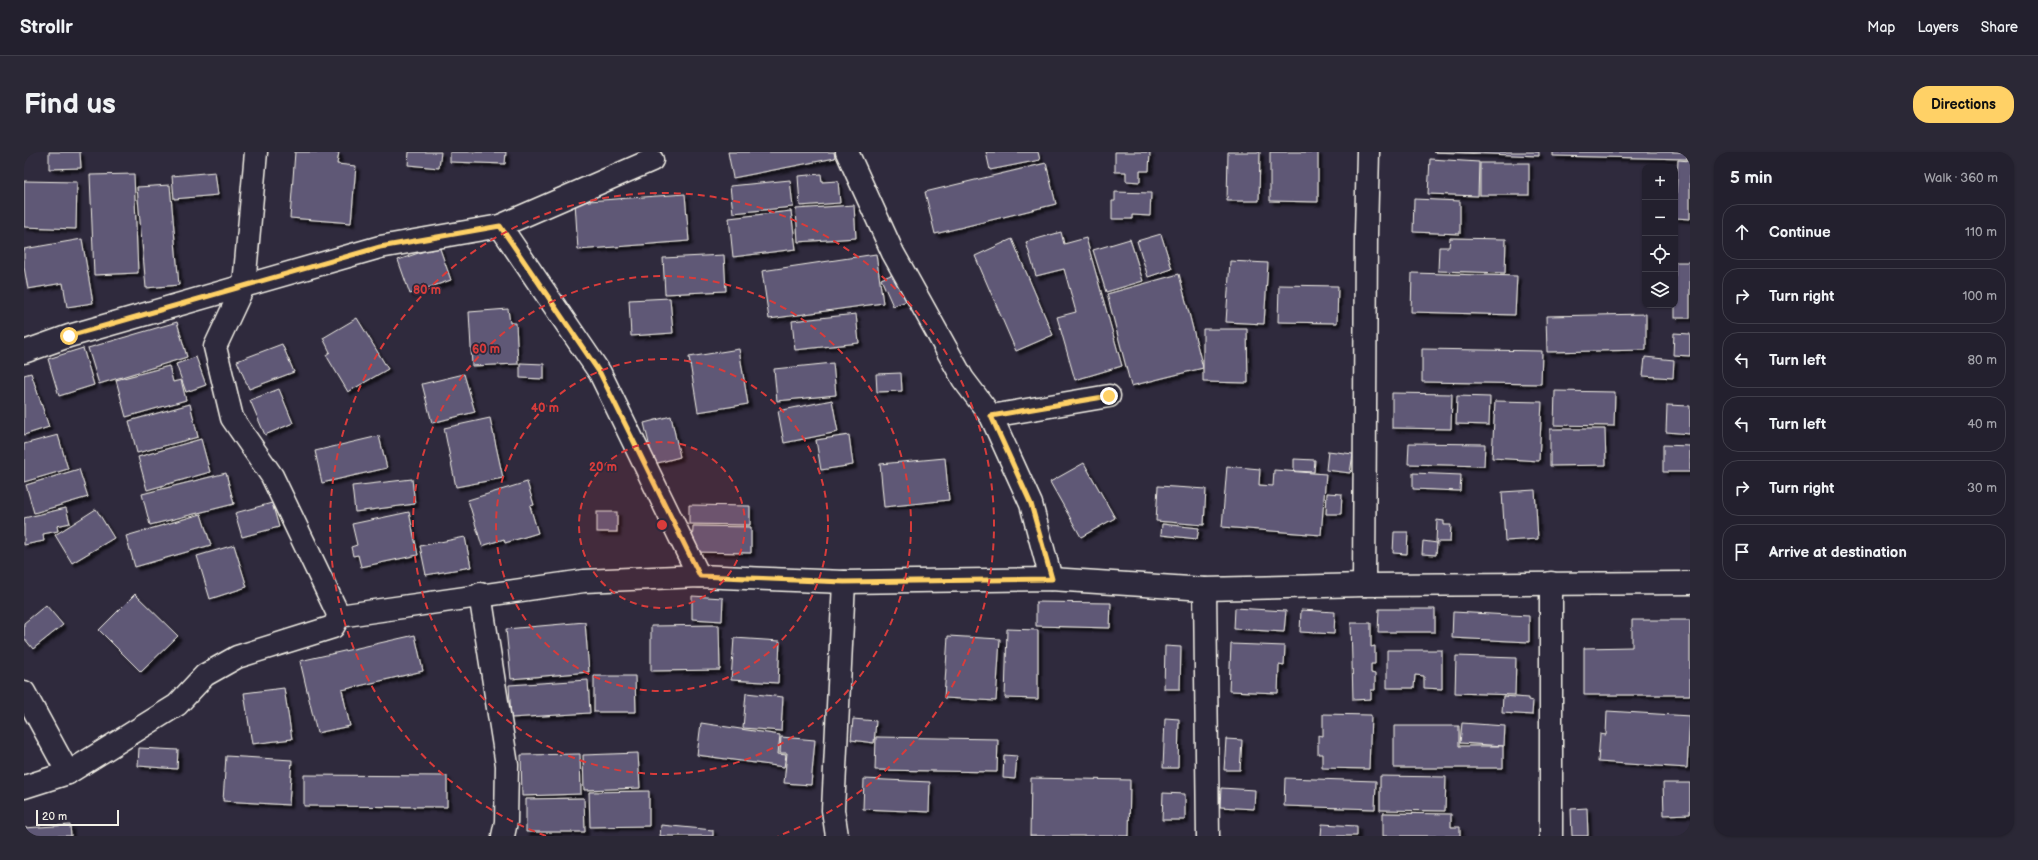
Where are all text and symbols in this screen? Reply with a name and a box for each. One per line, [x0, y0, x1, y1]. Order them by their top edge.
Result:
text: Strollr [20, 16, 73, 39]
text: Map [1867, 19, 1895, 36]
text: Layers [1917, 19, 1959, 36]
text: Share [1981, 19, 2018, 36]
button: Directions [1913, 86, 2014, 123]
text: Find us [24, 88, 116, 121]
map controls [1642, 164, 1678, 308]
button: + [1642, 164, 1678, 200]
text: 5 min [1730, 168, 1773, 188]
text: Walk · 360 m [1924, 170, 1998, 186]
button: − [1642, 200, 1678, 236]
icon: ahead [1731, 221, 1753, 243]
text: Continue [1769, 223, 1831, 242]
text: 110 m [1965, 224, 1997, 240]
button: locate [1642, 236, 1678, 272]
button: layers [1642, 272, 1678, 308]
text: 80 m [413, 283, 441, 298]
icon: right [1731, 285, 1753, 307]
text: Turn right [1769, 287, 1834, 306]
text: 100 m [1962, 288, 1997, 304]
route start [60, 327, 78, 345]
text: 60 m [472, 342, 500, 357]
icon: left [1731, 349, 1753, 371]
text: Turn left [1769, 351, 1826, 370]
text: 80 m [1968, 352, 1997, 368]
route end [1100, 387, 1118, 405]
text: 40 m [531, 401, 559, 416]
icon: left [1731, 413, 1753, 435]
text: Turn left [1769, 415, 1826, 434]
text: 40 m [1967, 416, 1997, 432]
text: 20 m [589, 460, 617, 475]
icon: right [1731, 477, 1753, 499]
text: Turn right [1769, 479, 1834, 498]
text: 30 m [1967, 480, 1997, 496]
centre of rings [655, 518, 669, 532]
icon: arrive [1731, 541, 1753, 563]
text: Arrive at destination [1769, 543, 1907, 562]
scale bar [36, 808, 119, 827]
text: 20 m [42, 810, 67, 823]

